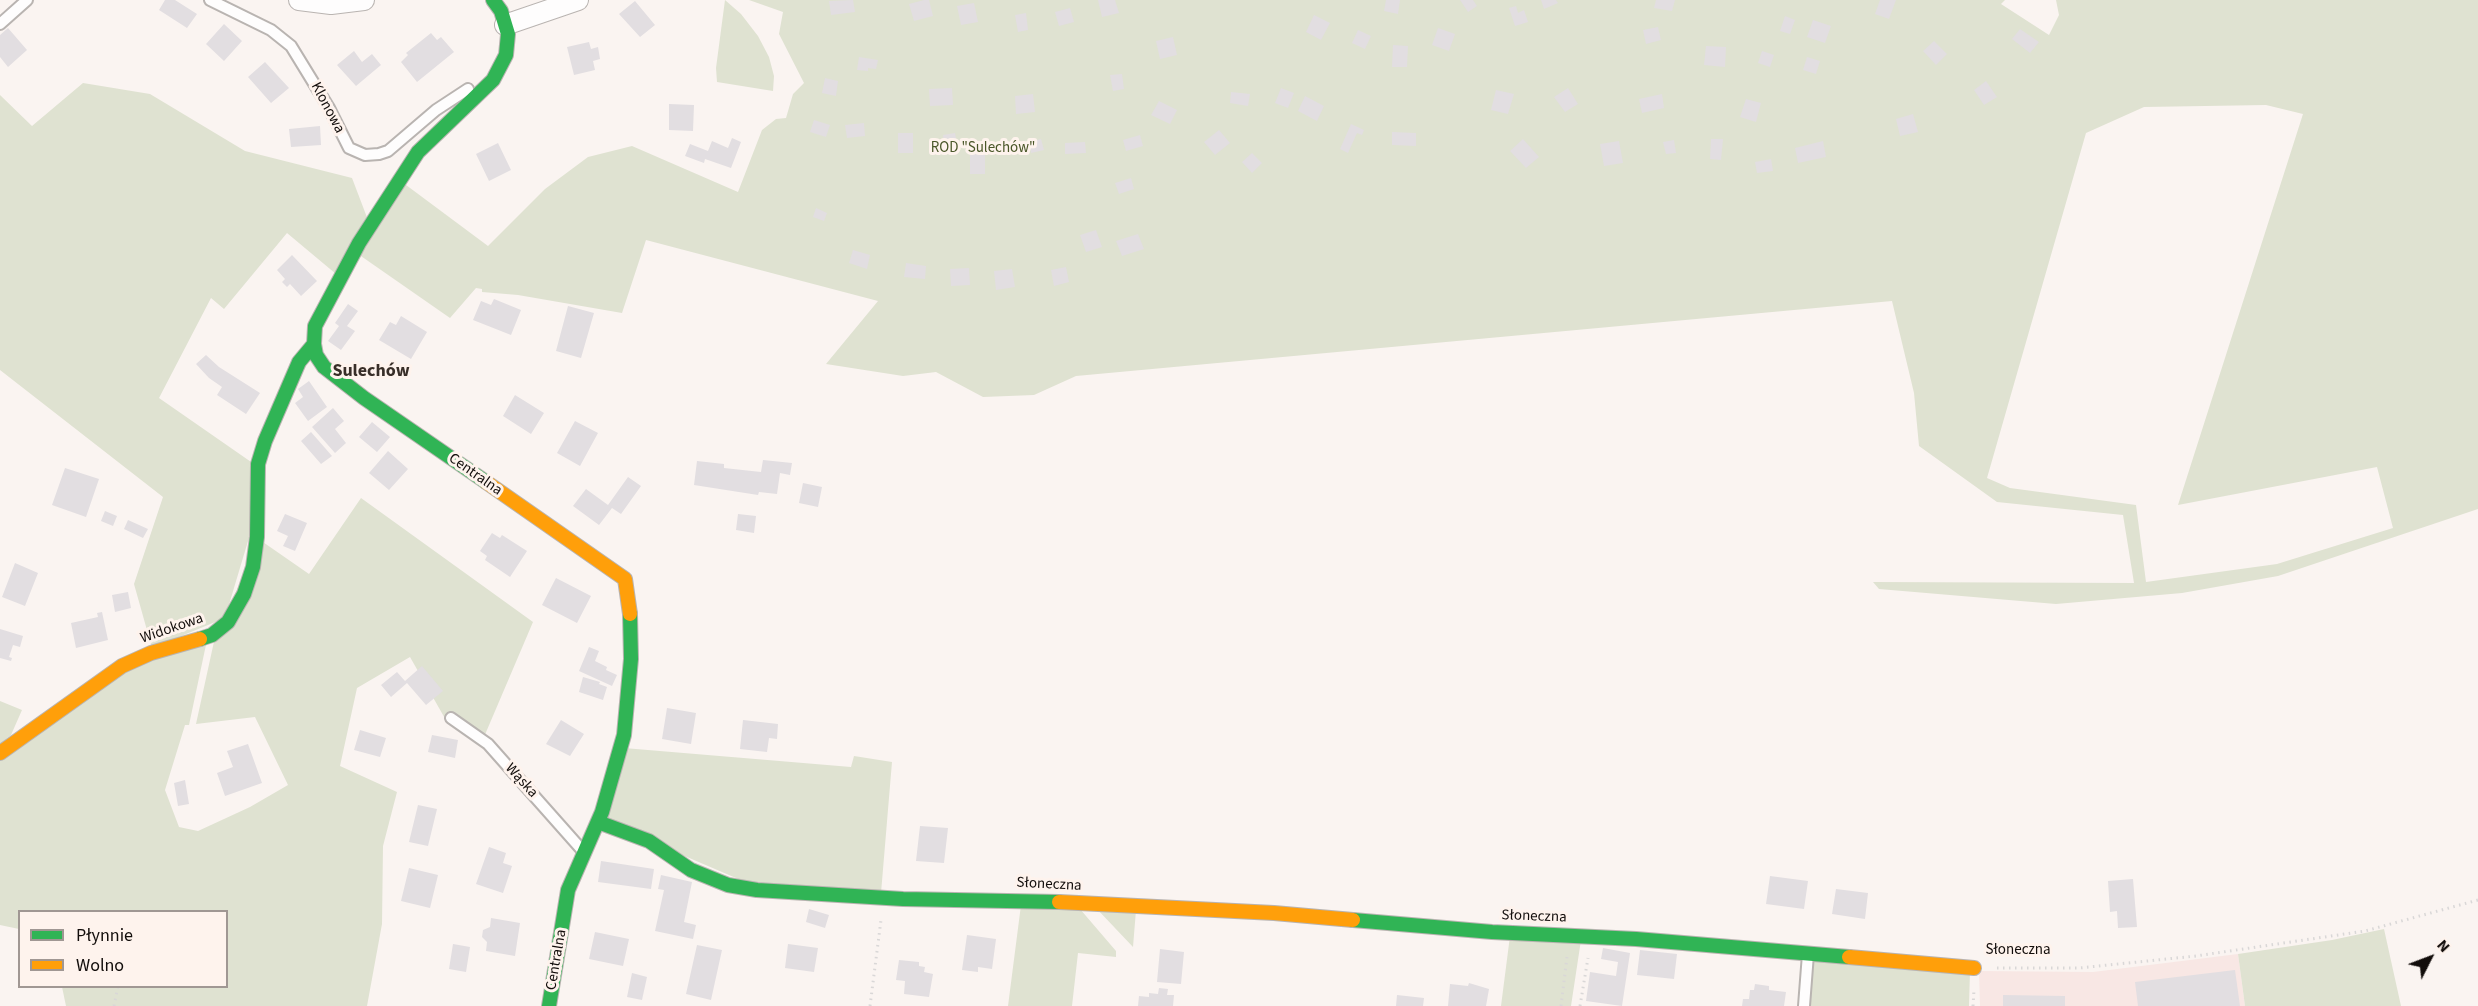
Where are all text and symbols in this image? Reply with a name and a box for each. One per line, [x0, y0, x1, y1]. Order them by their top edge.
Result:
street label: Klonowa [306, 79, 348, 137]
park label: ROD "Sulechów" [931, 140, 1035, 158]
district label: Sulechów [332, 361, 410, 383]
street label: Centralna [445, 450, 505, 500]
street label: Widokowa [138, 610, 206, 648]
street label: Wąska [501, 760, 541, 802]
street label: Słoneczna [1016, 874, 1082, 896]
street label: Słoneczna [1501, 907, 1567, 927]
legend [18, 910, 228, 988]
text: Płynnie [76, 923, 133, 948]
street label: Centralna [543, 928, 571, 992]
north arrow [2400, 928, 2460, 988]
text: N [2432, 935, 2455, 957]
street label: Słoneczna [1985, 942, 2051, 960]
text: Wolno [76, 953, 124, 978]

